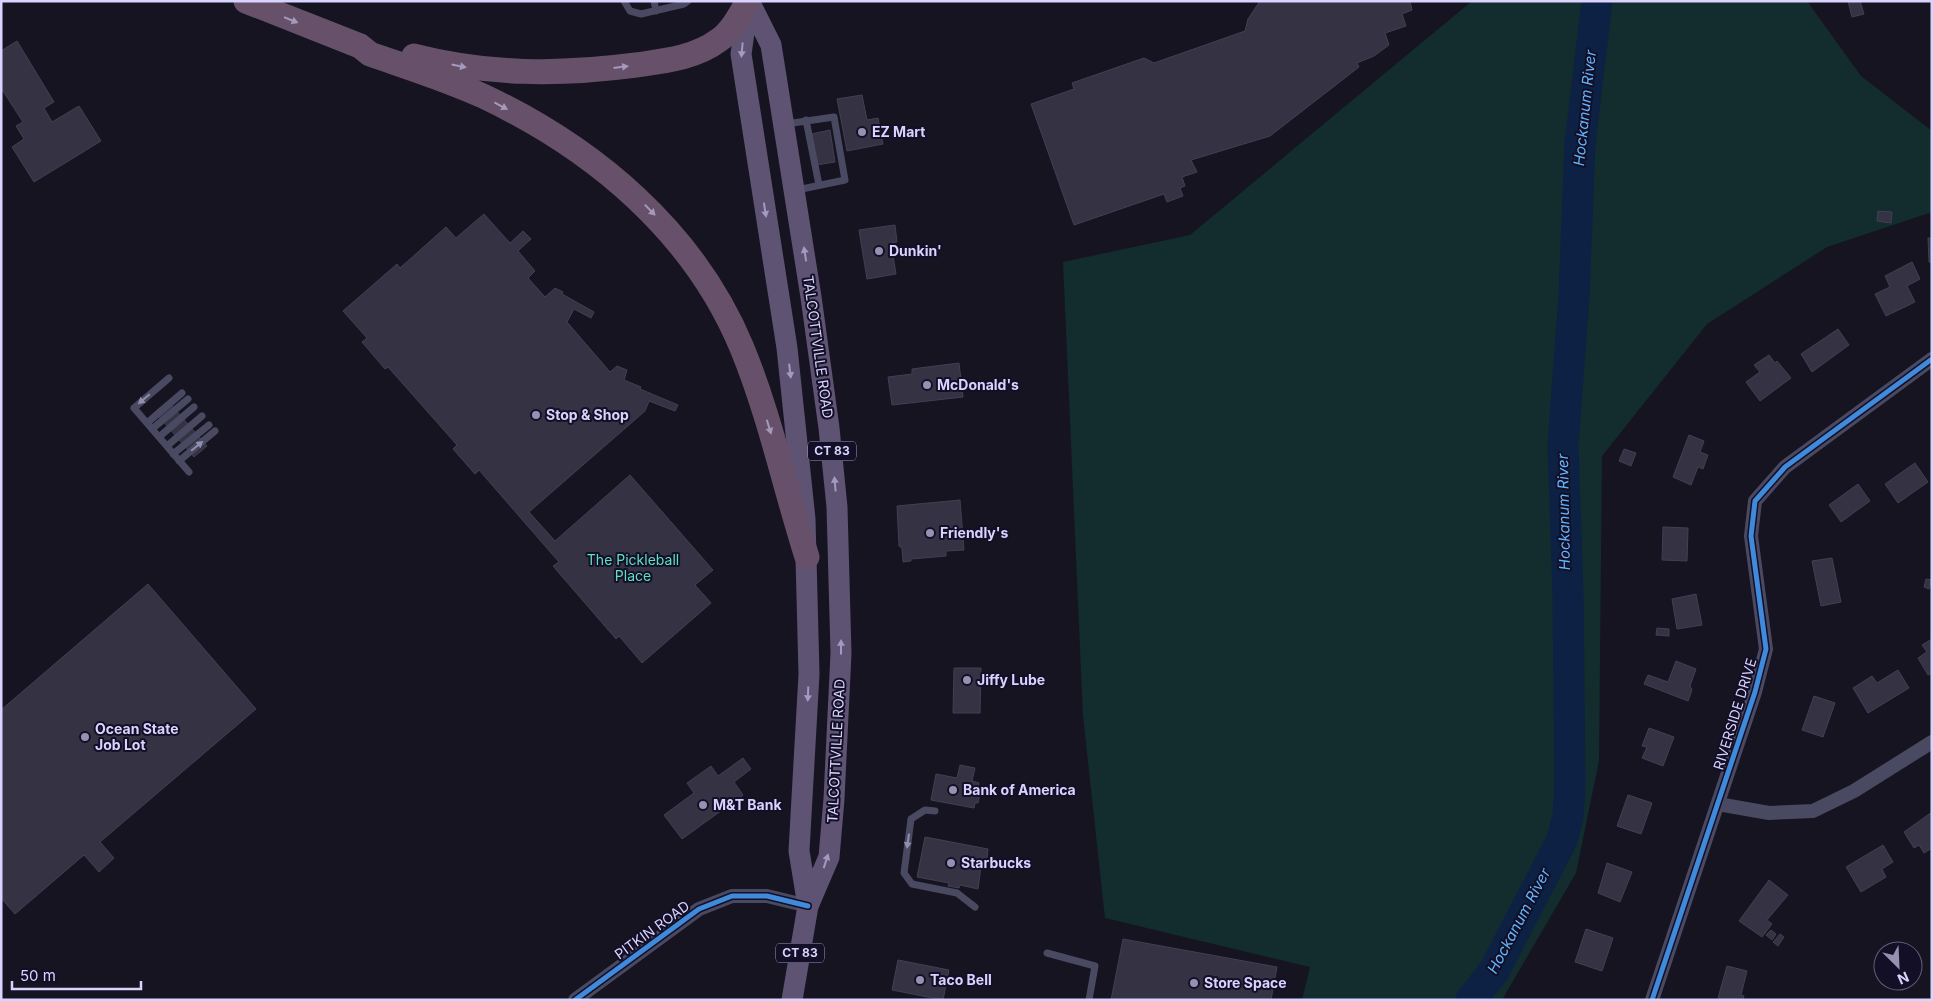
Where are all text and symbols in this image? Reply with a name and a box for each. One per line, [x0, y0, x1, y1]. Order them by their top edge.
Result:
one-way arrow [284, 17, 298, 25]
one-way arrow [738, 42, 746, 58]
water label: Hockanum River [1569, 49, 1600, 167]
one-way arrow [451, 62, 467, 70]
one-way arrow [613, 63, 629, 71]
one-way arrow [494, 102, 508, 110]
place label: EZ Mart [872, 123, 925, 140]
marker: EZ Mart [856, 126, 868, 138]
one-way arrow [761, 202, 769, 218]
one-way arrow [644, 204, 656, 216]
place label: Dunkin' [889, 242, 942, 259]
marker: Dunkin' [873, 245, 885, 257]
one-way arrow [800, 246, 808, 262]
street label: TALCOTTVILLE ROAD [800, 274, 837, 420]
one-way arrow [786, 363, 794, 379]
place label: McDonald's [937, 376, 1019, 393]
marker: McDonald's [921, 379, 933, 391]
one-way arrow [138, 394, 151, 405]
place label: Stop & Shop [546, 406, 629, 423]
marker: Stop & Shop [530, 409, 542, 421]
one-way arrow [766, 419, 774, 434]
one-way arrow [190, 440, 203, 451]
road number: CT 83 [808, 442, 856, 461]
water label: Hockanum River [1553, 453, 1574, 571]
one-way arrow [831, 476, 839, 492]
place label: Friendly's [940, 524, 1008, 541]
marker: Friendly's [924, 527, 936, 539]
park label: The Pickleball Place [587, 551, 679, 584]
one-way arrow [837, 639, 845, 655]
street label: RIVERSIDE DRIVE [1709, 656, 1760, 772]
place label: Jiffy Lube [977, 671, 1045, 688]
marker: Jiffy Lube [961, 674, 973, 686]
street label: TALCOTTVILLE ROAD [823, 679, 848, 823]
one-way arrow [804, 686, 812, 702]
place label: Ocean State Job Lot [95, 720, 178, 753]
marker: Ocean State Job Lot [79, 731, 91, 743]
place label: Bank of America [963, 781, 1076, 798]
marker: Bank of America [947, 784, 959, 796]
place label: M&T Bank [713, 796, 782, 813]
marker: M&T Bank [697, 799, 709, 811]
one-way arrow [904, 833, 912, 849]
one-way arrow [823, 853, 831, 868]
place label: Starbucks [961, 854, 1031, 871]
marker: Starbucks [945, 857, 957, 869]
water label: Hockanum River [1483, 865, 1554, 977]
street label: PITKIN ROAD [611, 897, 692, 962]
north arrow [1873, 941, 1923, 991]
road number: CT 83 [776, 944, 824, 962]
scale bar [12, 958, 141, 990]
text: 50 m [20, 966, 56, 985]
text: N [1895, 968, 1912, 988]
place label: Taco Bell [930, 971, 992, 988]
marker: Taco Bell [914, 974, 926, 986]
place label: Store Space [1204, 974, 1287, 991]
marker: Store Space [1188, 977, 1200, 989]

